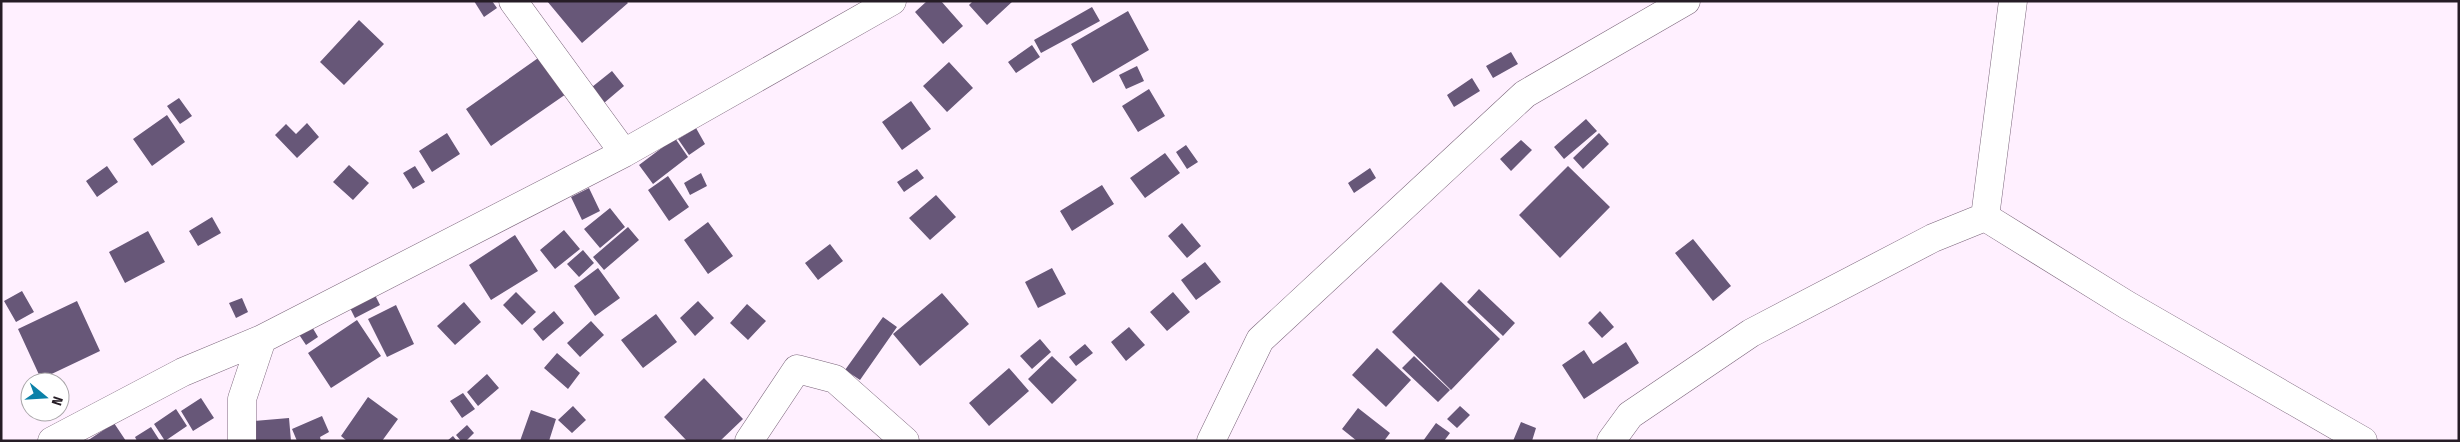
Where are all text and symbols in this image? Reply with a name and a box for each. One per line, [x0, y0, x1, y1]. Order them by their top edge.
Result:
north arrow [20, 372, 70, 422]
text: N [48, 394, 66, 407]

